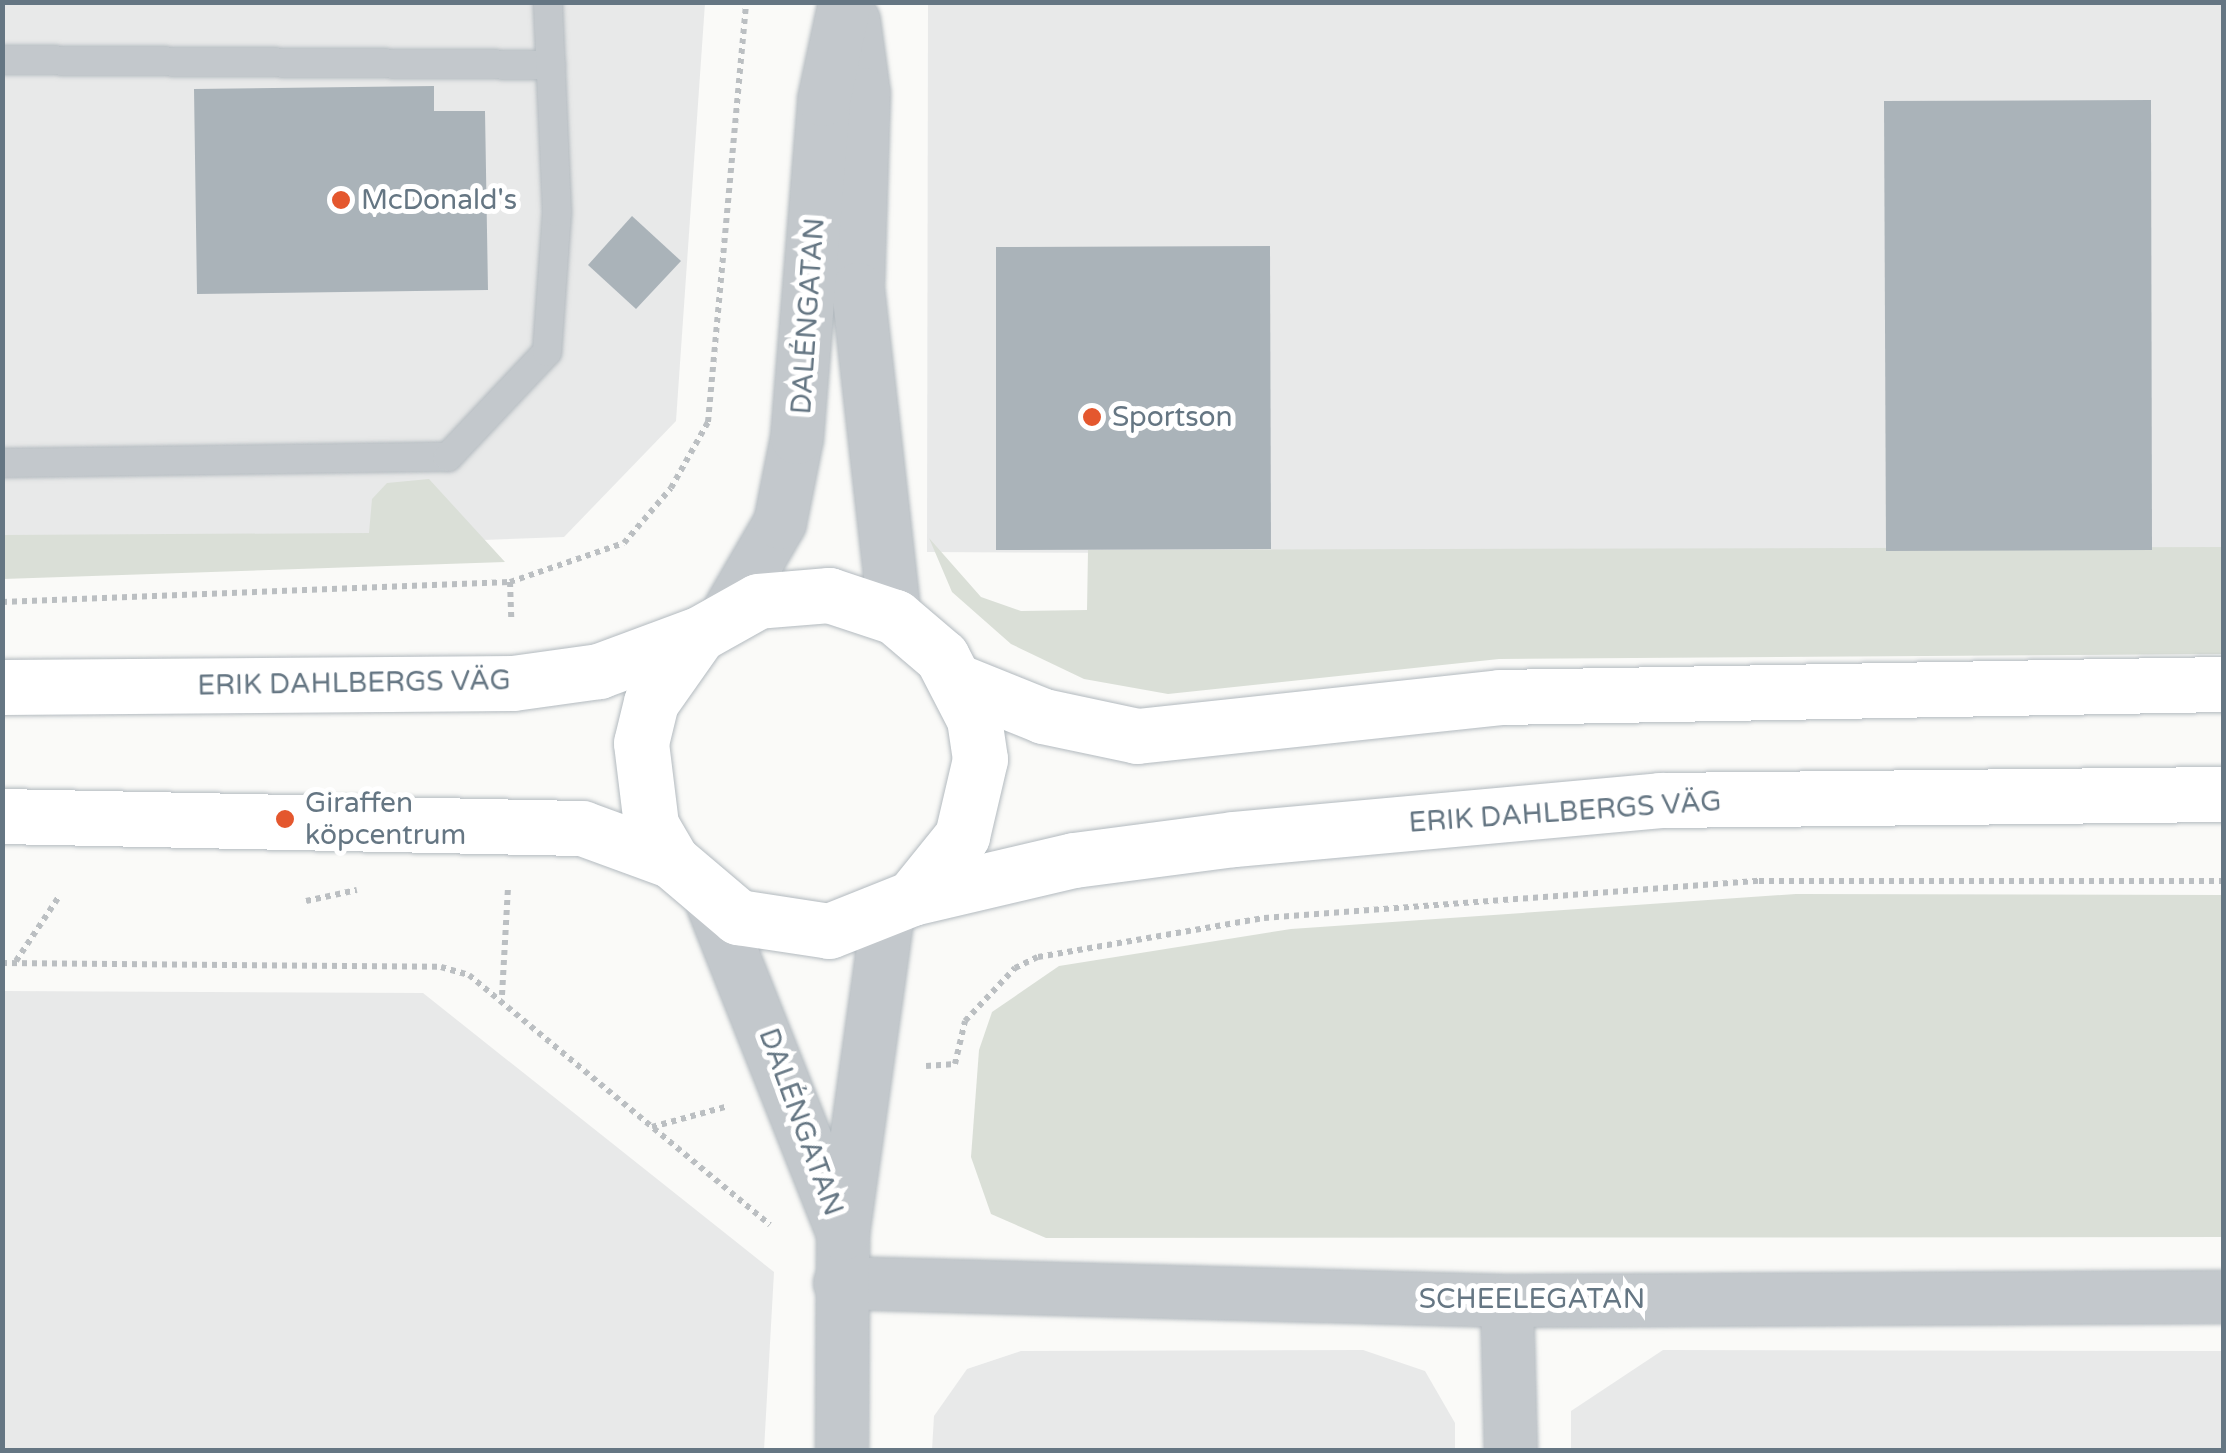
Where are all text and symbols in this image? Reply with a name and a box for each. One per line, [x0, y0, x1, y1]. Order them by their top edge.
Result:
place label: McDonald's [361, 183, 517, 217]
marker: McDonald's [330, 189, 352, 211]
street label: DALÉNGATAN [784, 217, 832, 415]
place label: Sportson [1112, 400, 1233, 434]
marker: Sportson [1081, 406, 1103, 428]
street label: ERIK DAHLBERGS VÄG [197, 663, 511, 703]
street label: ERIK DAHLBERGS VÄG [1408, 784, 1722, 840]
place label: Giraffen köpcentrum [305, 786, 466, 852]
marker: Giraffen köpcentrum [274, 808, 296, 830]
street label: DALÉNGATAN [752, 1024, 850, 1220]
street label: SCHEELEGATAN [1419, 1282, 1645, 1316]

